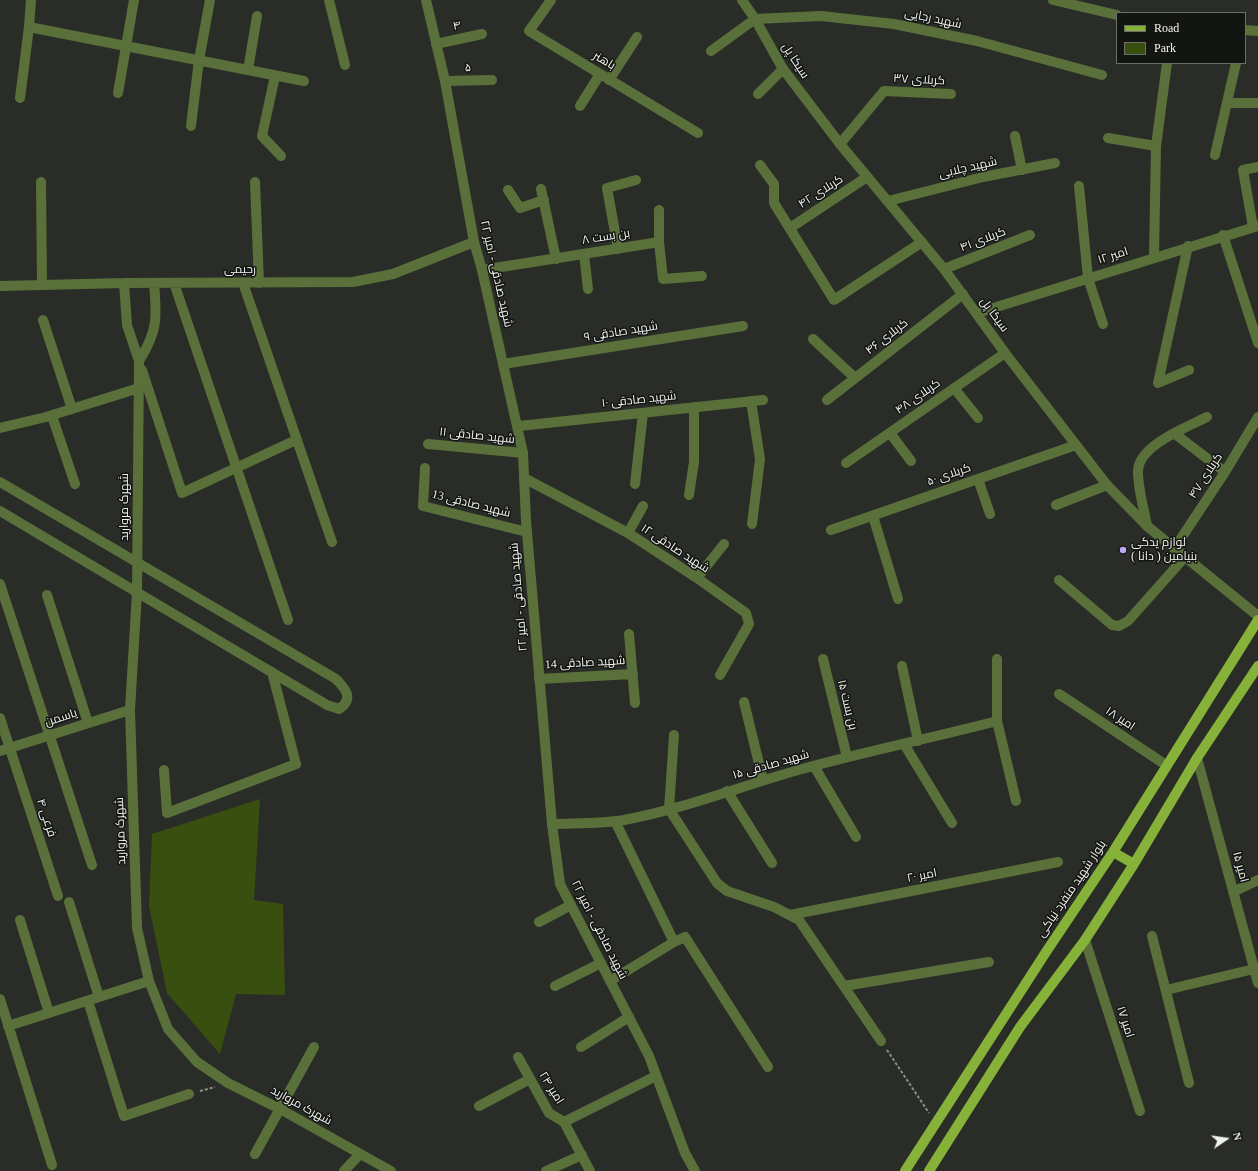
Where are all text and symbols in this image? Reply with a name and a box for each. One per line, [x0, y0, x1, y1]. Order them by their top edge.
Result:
street label: شهید رجایی [903, 6, 963, 32]
legend [1116, 12, 1246, 64]
street label: ۴ [452, 18, 462, 34]
text: Road [1154, 21, 1179, 35]
street label: سیکا پل [778, 41, 812, 81]
text: Park [1154, 41, 1176, 55]
street label: باهنر [590, 49, 618, 73]
street label: ۵ [465, 61, 471, 75]
street label: کربلای ۳۷ [893, 71, 945, 89]
street label: شهید چلابی [937, 154, 999, 182]
street label: کربلای ۴۲ [796, 172, 846, 212]
street label: شهید صادقی - امیر ۲۲ [477, 219, 515, 329]
street label: کربلای ۴۱ [958, 225, 1008, 255]
street label: بن بست ۸ [581, 226, 631, 248]
street label: امير ۱۲ [1096, 244, 1130, 268]
street label: رحیمی [224, 263, 256, 277]
street label: سیکا پل [977, 295, 1011, 335]
street label: کربلای ۴۶ [863, 316, 911, 358]
street label: شهید صادقی ۹ [583, 319, 659, 345]
street label: کربلای ۴۸ [893, 376, 943, 418]
street label: شهید صادقی ۱۰ [601, 389, 677, 411]
street label: شهید صادقی ۱۱ [439, 425, 515, 447]
street label: کربلای ۴۷ [1186, 450, 1226, 502]
street label: کربلای ۵۰ [925, 461, 973, 489]
street label: شهرک مروارید [118, 473, 132, 541]
street label: شهید صادقی 13 [430, 487, 512, 521]
street label: شهید صادقی ۱۲ [638, 522, 712, 576]
place label: لوازم یدکی بنیامین ( دانا ) [1131, 536, 1197, 564]
street label: شهید صادقی - امیر ۲۲ [507, 542, 531, 652]
marker: لوازم یدکی بنیامین ( دانا ) [1118, 545, 1128, 555]
street label: شهید صادقی 14 [544, 654, 626, 672]
street label: بن بست ۱۵ [834, 678, 860, 732]
street label: امیر ۱۸ [1103, 704, 1137, 734]
street label: یاسمن [43, 706, 79, 730]
street label: شهید صادقی ۱۵ [731, 747, 811, 783]
street label: فرعی ۴ [33, 797, 59, 839]
street label: شهرک مروارید [113, 797, 129, 865]
street label: بلوار شهید منفرد نیاکی [1034, 838, 1110, 940]
street label: امیر ۱۵ [1229, 850, 1251, 884]
street label: امیر ۲۰ [906, 866, 938, 886]
street label: شهید صادقی - امیر ۲۲ [568, 878, 630, 982]
street label: امیر ۱۷ [1113, 1004, 1137, 1040]
street label: امیر ۲۴ [536, 1069, 566, 1107]
street label: شهرک مروارید [268, 1083, 334, 1129]
north arrow [1206, 1119, 1246, 1159]
text: N [1231, 1131, 1244, 1142]

